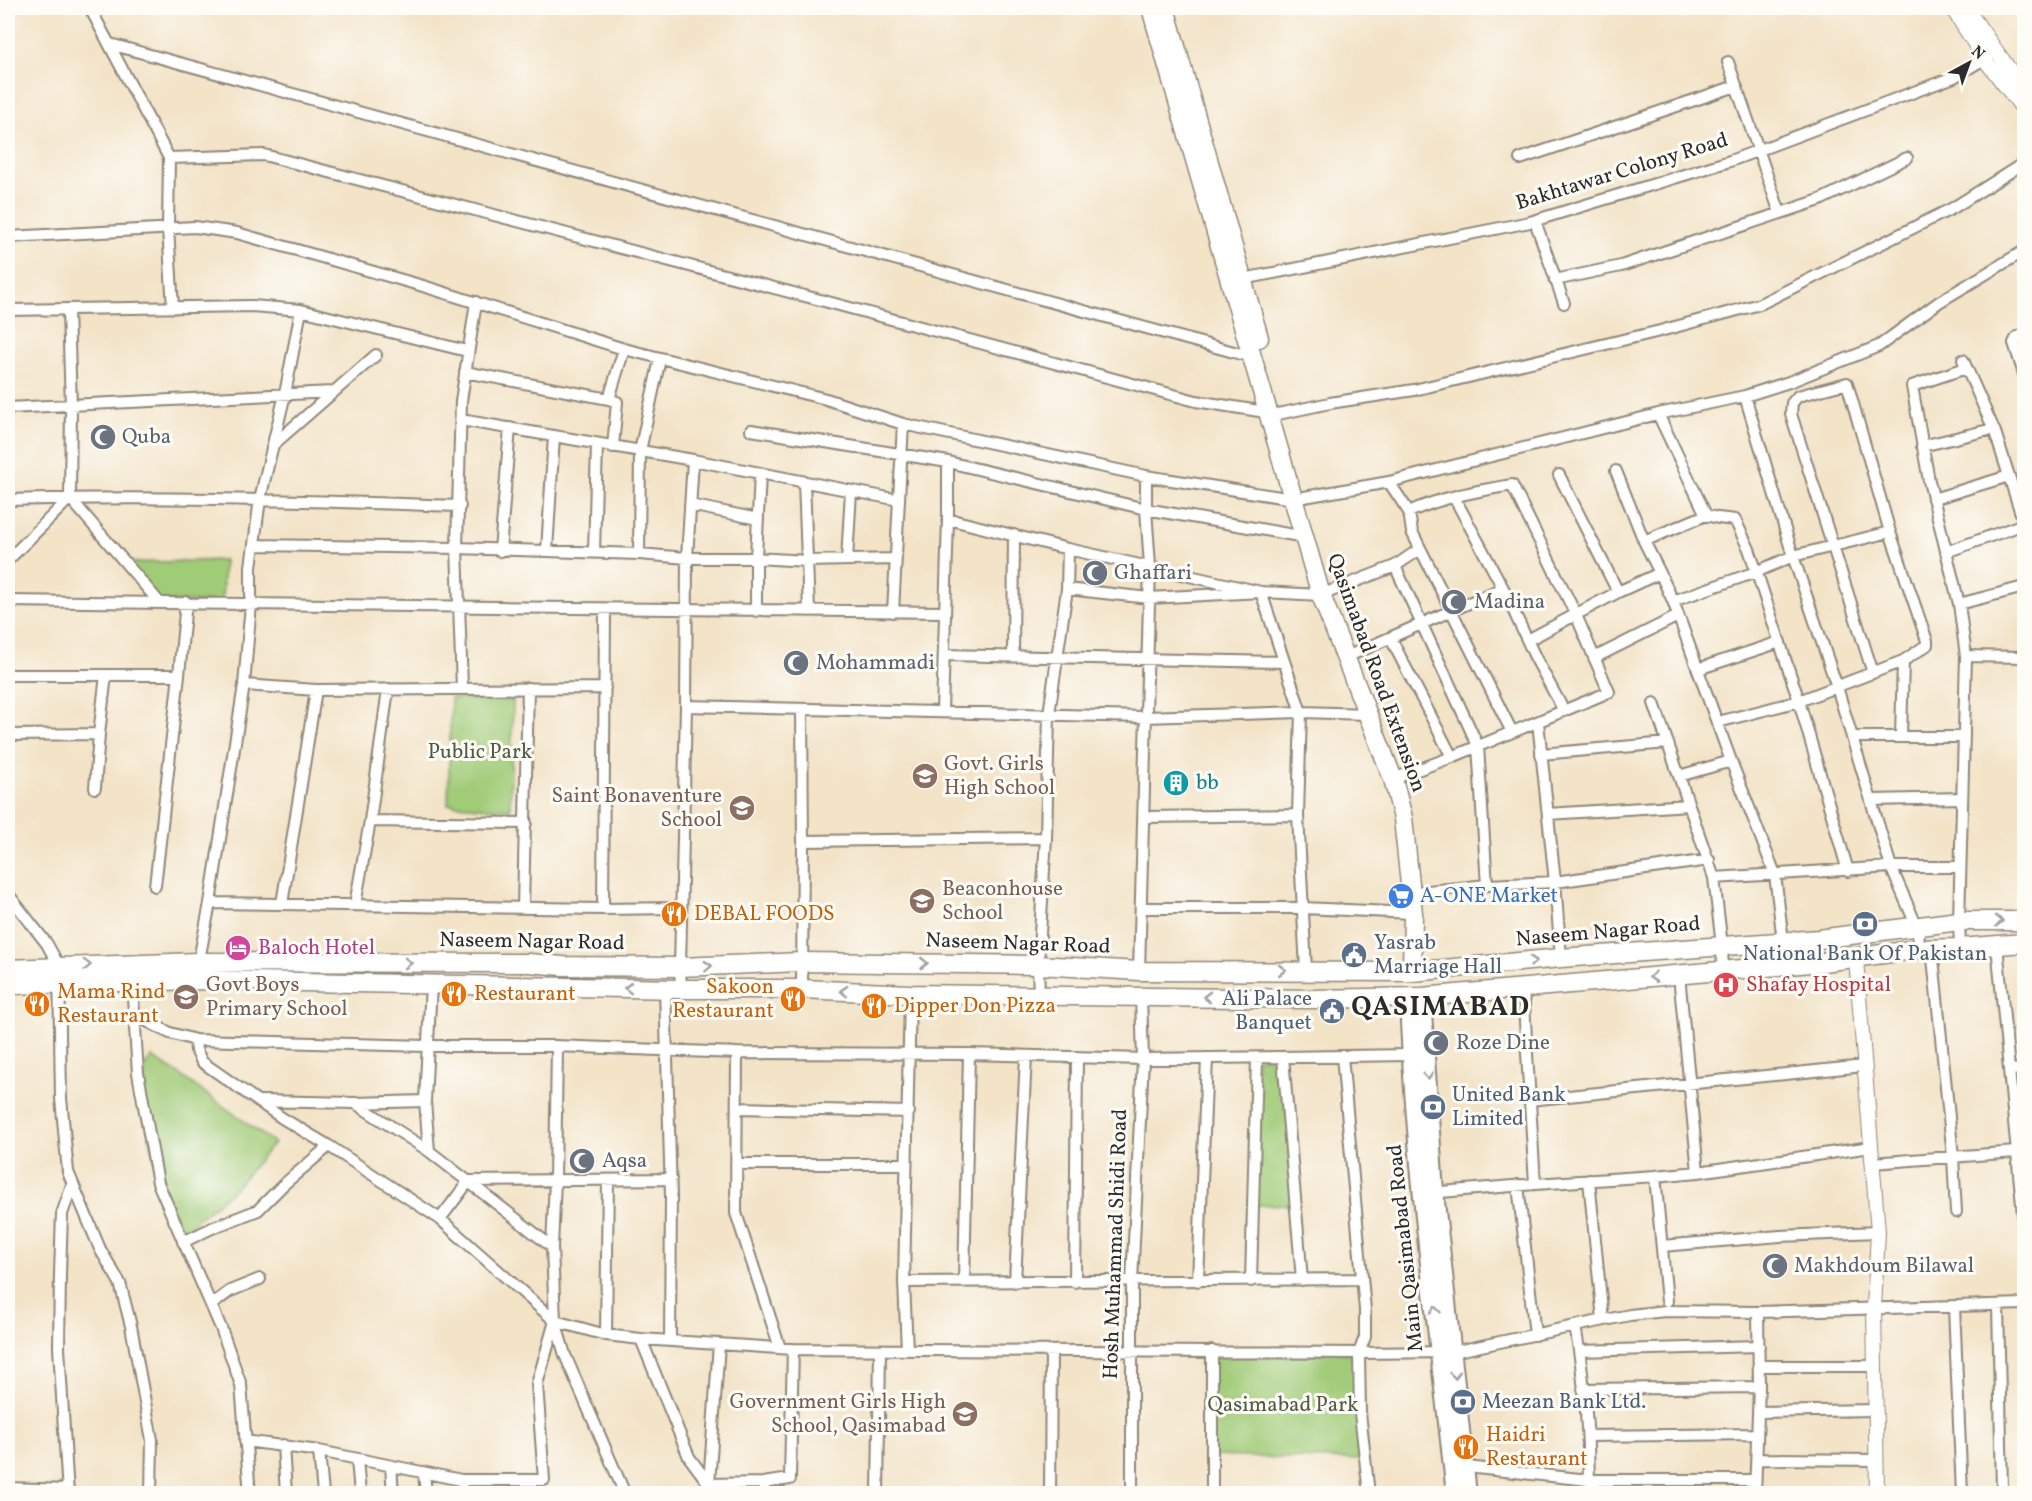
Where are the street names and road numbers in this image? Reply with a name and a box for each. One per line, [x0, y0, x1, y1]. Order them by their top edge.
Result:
street label: Bakhtawar Colony Road [1512, 126, 1732, 218]
street label: Qasimabad Road Extension [1319, 550, 1433, 796]
street label: Naseem Nagar Road [1514, 909, 1702, 955]
street label: Naseem Nagar Road [439, 926, 625, 958]
street label: Naseem Nagar Road [925, 926, 1111, 962]
street label: Hosh Muhammad Shidi Road [1097, 1108, 1135, 1380]
street label: Main Qasimabad Road [1381, 1143, 1431, 1353]

